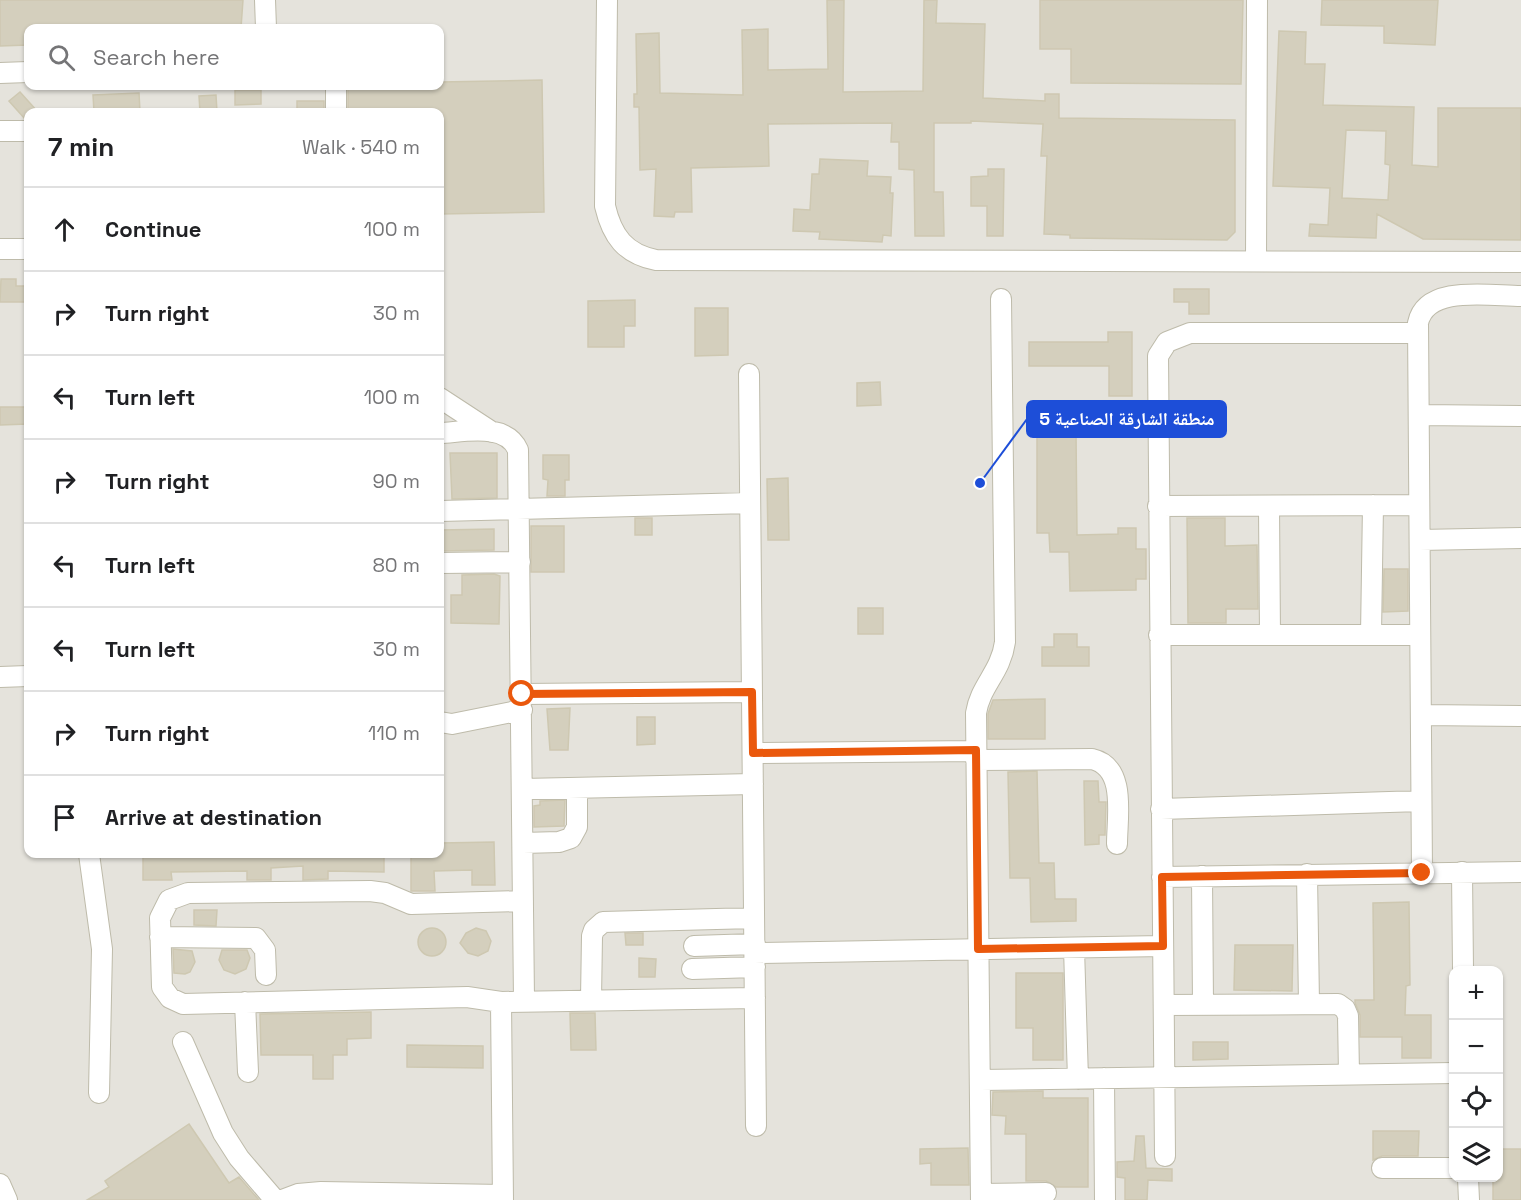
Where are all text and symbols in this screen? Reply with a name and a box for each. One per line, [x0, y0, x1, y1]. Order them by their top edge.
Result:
search box [24, 24, 444, 90]
icon: search [45, 41, 78, 74]
text: Search here [93, 43, 220, 71]
text: 7 min [48, 130, 114, 164]
text: Walk · 540 m [302, 134, 420, 160]
icon: ahead [48, 213, 81, 246]
text: Continue [105, 215, 201, 243]
text: 100 m [364, 216, 420, 242]
icon: right [48, 297, 81, 330]
text: Turn right [105, 299, 210, 327]
text: 30 m [373, 300, 420, 326]
icon: left [48, 381, 81, 414]
text: Turn left [105, 383, 195, 411]
text: 100 m [364, 384, 420, 410]
callout: منطقة الشارقة الصناعية 5 [1027, 401, 1226, 437]
text: منطقة الشارقة الصناعية 5 [1039, 407, 1215, 430]
icon: right [48, 465, 81, 498]
text: Turn right [105, 467, 210, 495]
text: 90 m [373, 468, 420, 494]
icon: left [48, 549, 81, 582]
text: Turn left [105, 551, 195, 579]
text: 80 m [372, 552, 420, 578]
icon: left [48, 633, 81, 666]
text: Turn left [105, 635, 195, 663]
text: 30 m [373, 636, 420, 662]
route start [508, 680, 534, 706]
icon: right [48, 717, 81, 750]
text: Turn right [105, 719, 210, 747]
text: 110 m [368, 720, 420, 746]
icon: arrive [48, 801, 81, 834]
text: Arrive at destination [105, 803, 322, 831]
route end [1408, 859, 1434, 885]
map controls [1449, 966, 1503, 1182]
button: + [1449, 966, 1503, 1020]
button: − [1449, 1020, 1503, 1074]
button: locate [1449, 1074, 1503, 1128]
button: layers [1449, 1128, 1503, 1182]

